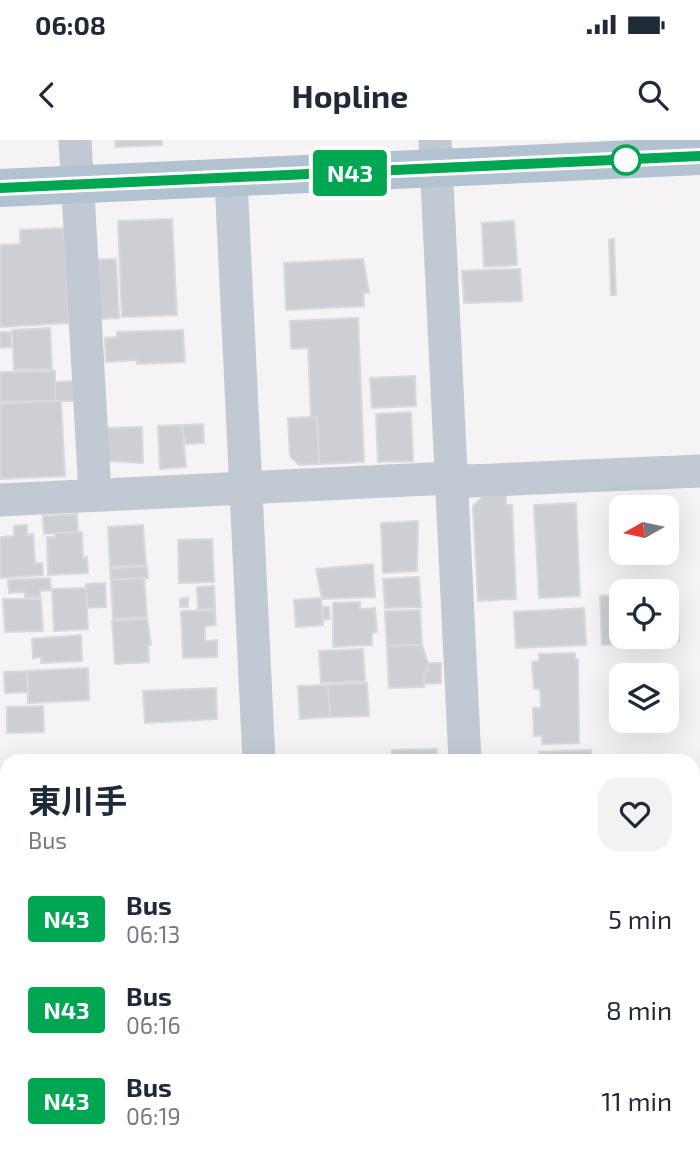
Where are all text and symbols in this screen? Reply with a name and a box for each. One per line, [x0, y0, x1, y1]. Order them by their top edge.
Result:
text: 06:08 [35, 9, 106, 40]
icon: back [28, 76, 66, 114]
text: Hopline [292, 76, 408, 114]
icon: search [634, 76, 672, 114]
unlabelled marker [611, 145, 641, 175]
line badge: N43 [310, 150, 390, 196]
text: N43 [327, 158, 373, 187]
north arrow [609, 495, 679, 565]
map controls [609, 495, 679, 733]
button: locate [609, 579, 679, 649]
button: layers [609, 663, 679, 733]
button: heart [598, 777, 672, 851]
text: 東川手 [28, 780, 127, 820]
text: Bus [28, 826, 67, 854]
text: Bus [126, 889, 172, 920]
text: 5 min [608, 903, 672, 934]
text: N43 [43, 904, 90, 933]
text: 06:13 [126, 920, 180, 948]
text: Bus [126, 980, 172, 1011]
text: 8 min [606, 994, 672, 1025]
text: N43 [43, 995, 90, 1024]
text: 06:16 [126, 1011, 181, 1039]
text: Bus [126, 1071, 172, 1102]
text: 11 min [601, 1085, 672, 1116]
text: N43 [43, 1086, 90, 1115]
text: 06:19 [126, 1102, 181, 1130]

